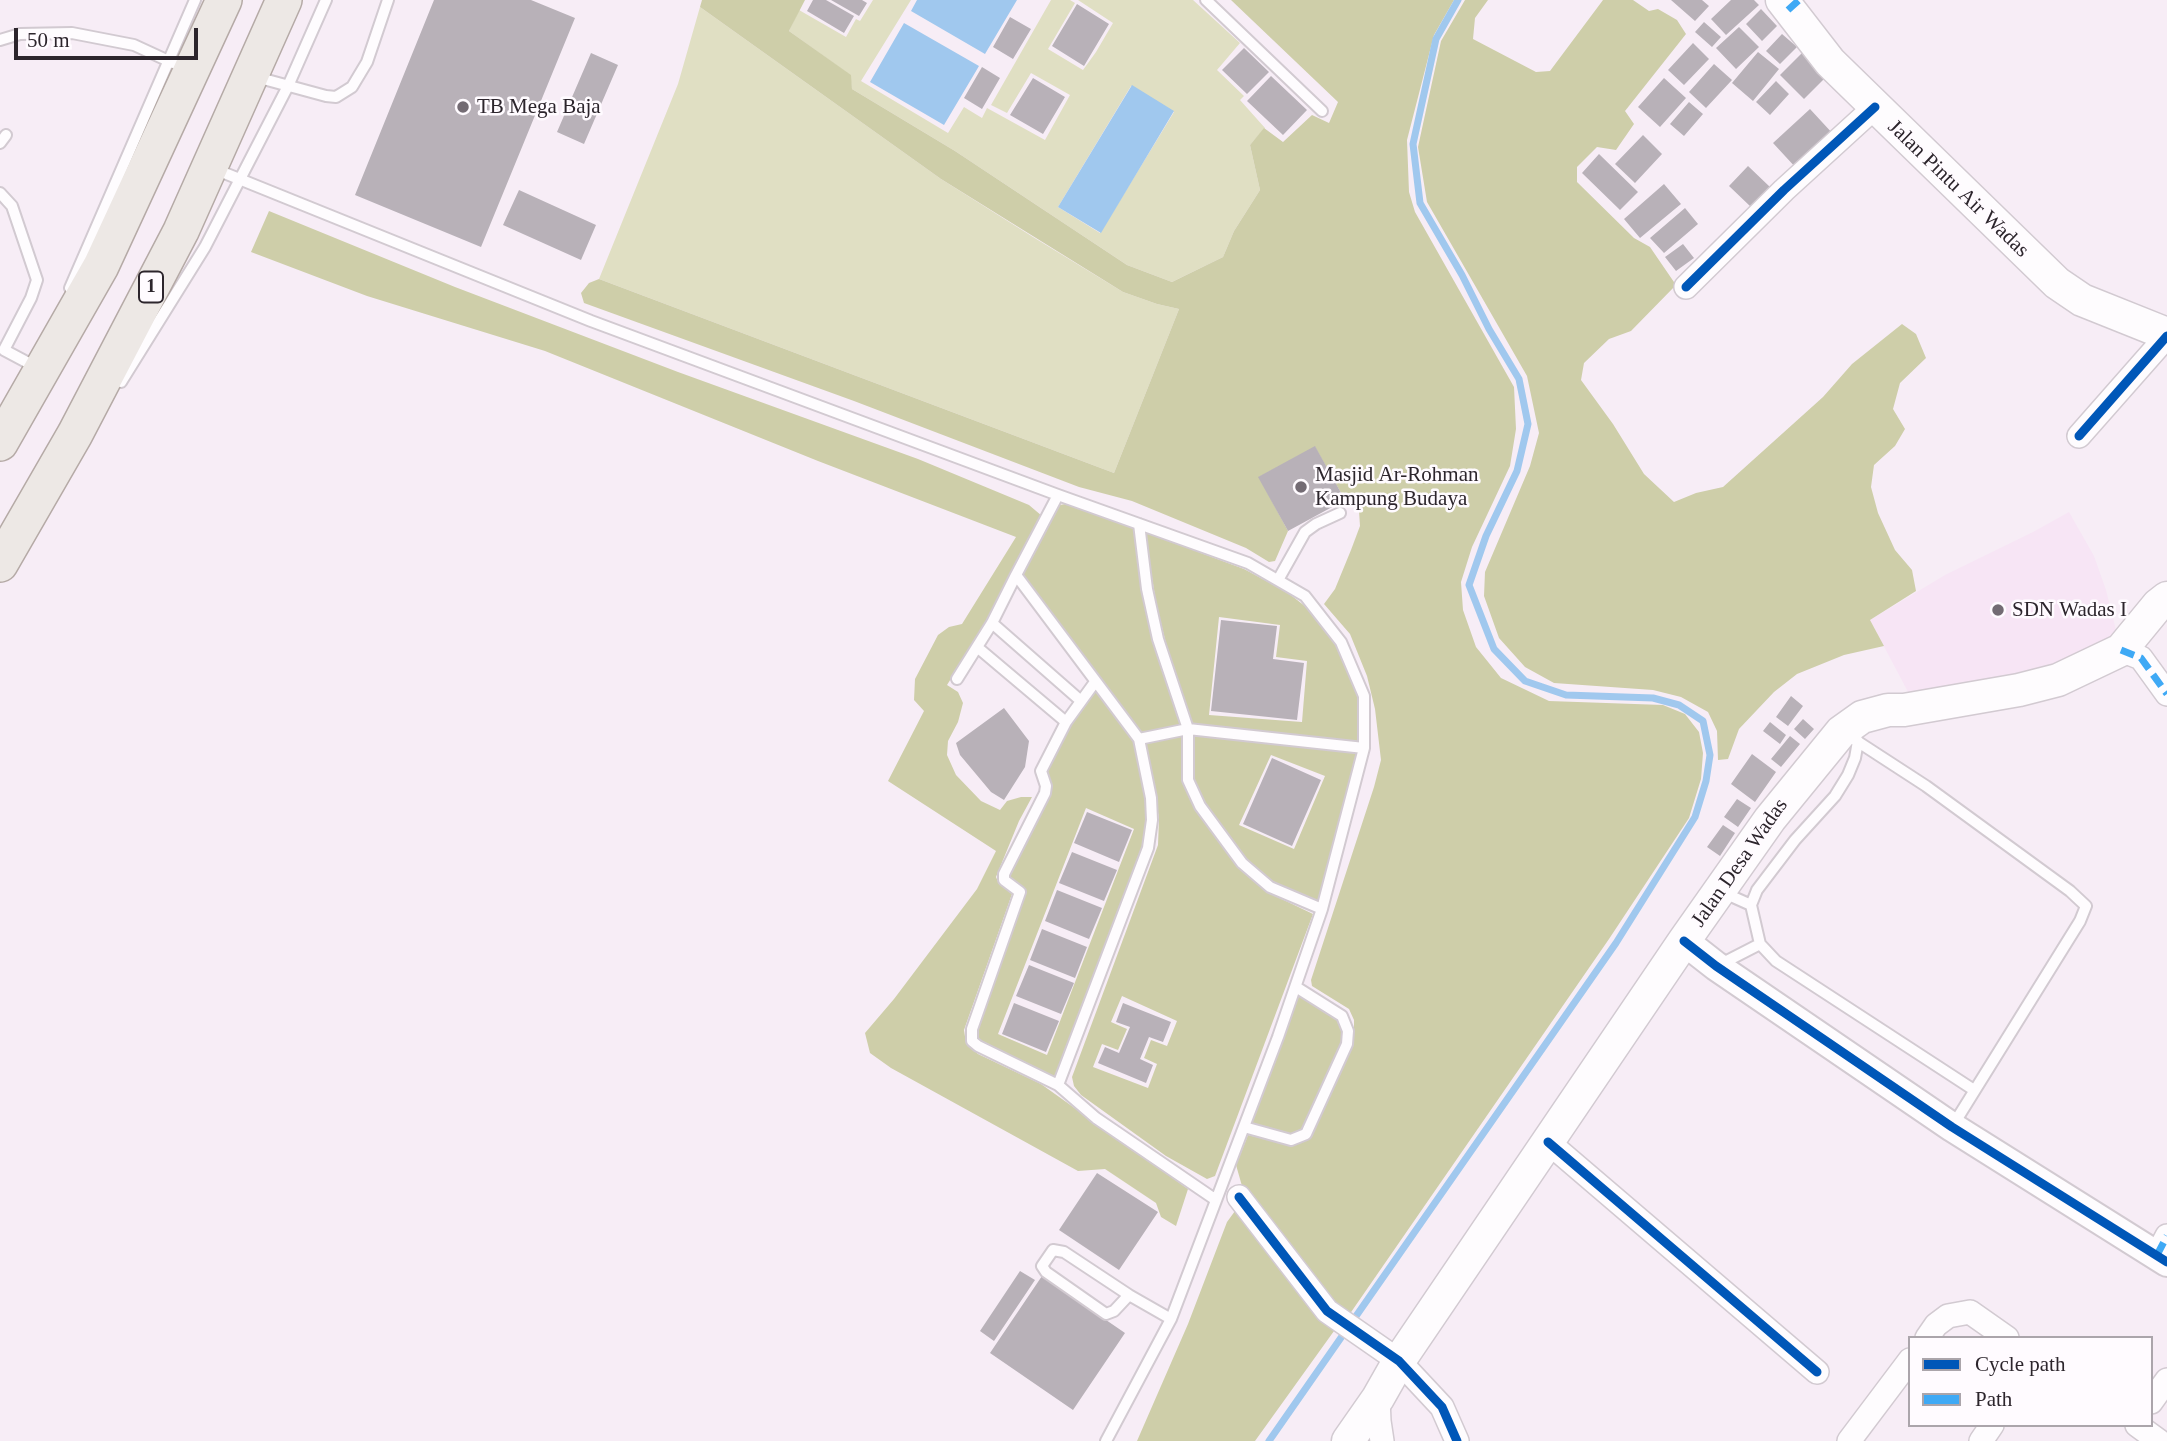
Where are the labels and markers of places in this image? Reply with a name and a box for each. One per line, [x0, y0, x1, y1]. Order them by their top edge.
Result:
place label: TB Mega Baja [477, 94, 601, 120]
marker: TB Mega Baja [455, 99, 471, 115]
place label: Masjid Ar-Rohman Kampung Budaya [1315, 462, 1478, 512]
marker: Masjid Ar-Rohman Kampung Budaya [1293, 479, 1309, 495]
place label: SDN Wadas I [2012, 597, 2127, 623]
marker: SDN Wadas I [1990, 602, 2006, 618]

